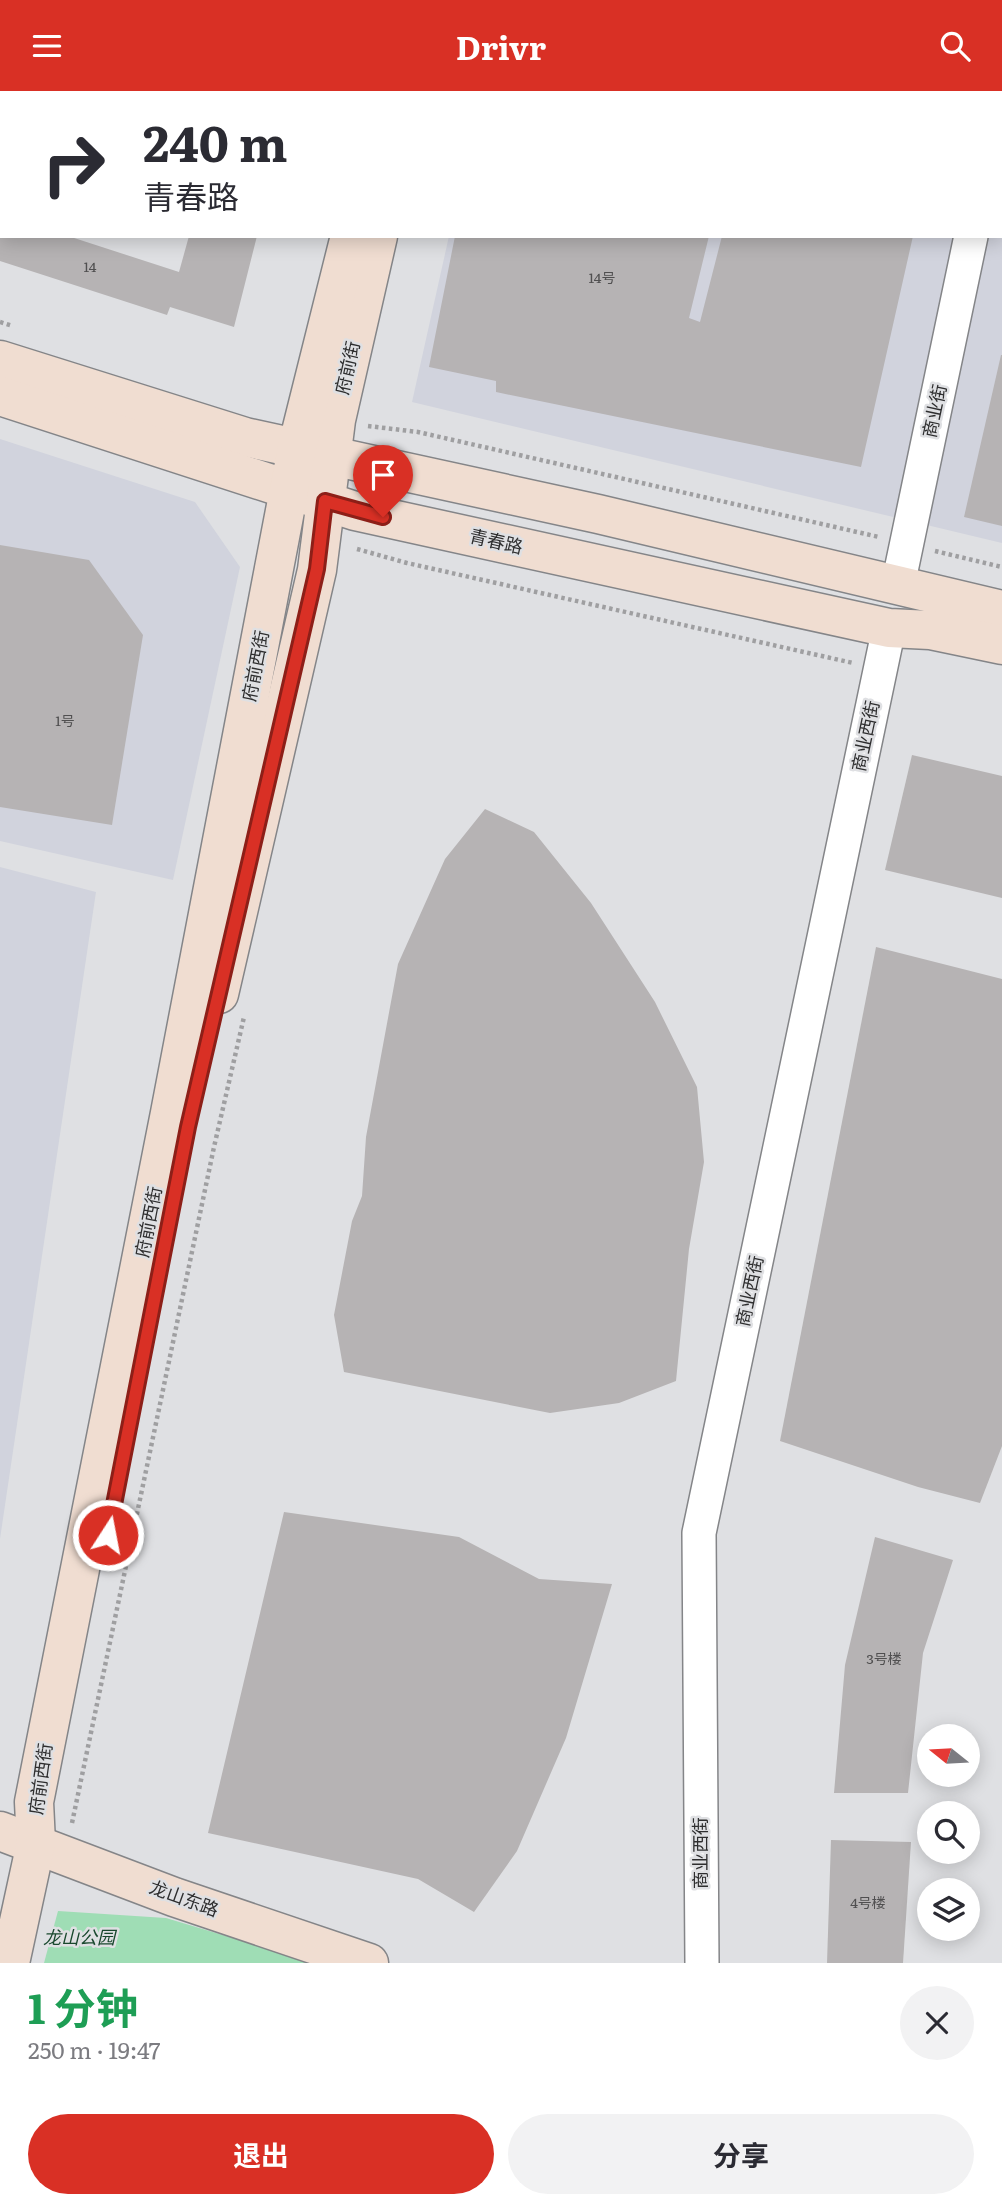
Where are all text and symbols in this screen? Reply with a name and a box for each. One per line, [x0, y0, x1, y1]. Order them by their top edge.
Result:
text: Drivr [456, 22, 546, 70]
icon: menu [28, 27, 66, 65]
icon: search [936, 27, 974, 65]
text: 240 m [143, 104, 288, 177]
icon: right [28, 119, 119, 210]
text: 青春路 [143, 171, 239, 219]
house number: 14 [84, 256, 97, 276]
house number: 14号 [589, 267, 615, 287]
street label: 府前街 [327, 338, 366, 397]
street label: 商业街 [915, 381, 952, 440]
pin [353, 445, 413, 517]
icon: arrive [364, 456, 402, 494]
street label: 青春路 [467, 521, 526, 560]
street label: 府前西街 [234, 628, 275, 704]
street label: 商业西街 [844, 698, 885, 774]
house number: 1号 [55, 710, 75, 730]
street label: 府前西街 [127, 1184, 168, 1260]
street label: 商业西街 [728, 1253, 769, 1329]
position arrow [71, 1498, 145, 1572]
house number: 3号楼 [866, 1648, 902, 1668]
north arrow [917, 1724, 980, 1787]
map controls [917, 1724, 980, 1941]
street label: 府前西街 [21, 1741, 58, 1816]
button: search [917, 1801, 980, 1864]
street label: 商业西街 [686, 1817, 713, 1889]
street label: 龙山东路 [146, 1873, 223, 1923]
button: layers [917, 1878, 980, 1941]
house number: 4号楼 [850, 1892, 886, 1912]
park label: 龙山公园 [43, 1923, 118, 1950]
text: 1 分钟 [28, 1975, 138, 2037]
button: close [900, 1986, 974, 2060]
text: 250 m · 19:47 [28, 2032, 161, 2066]
button: 退出 [28, 2114, 494, 2194]
button: 分享 [508, 2114, 974, 2194]

